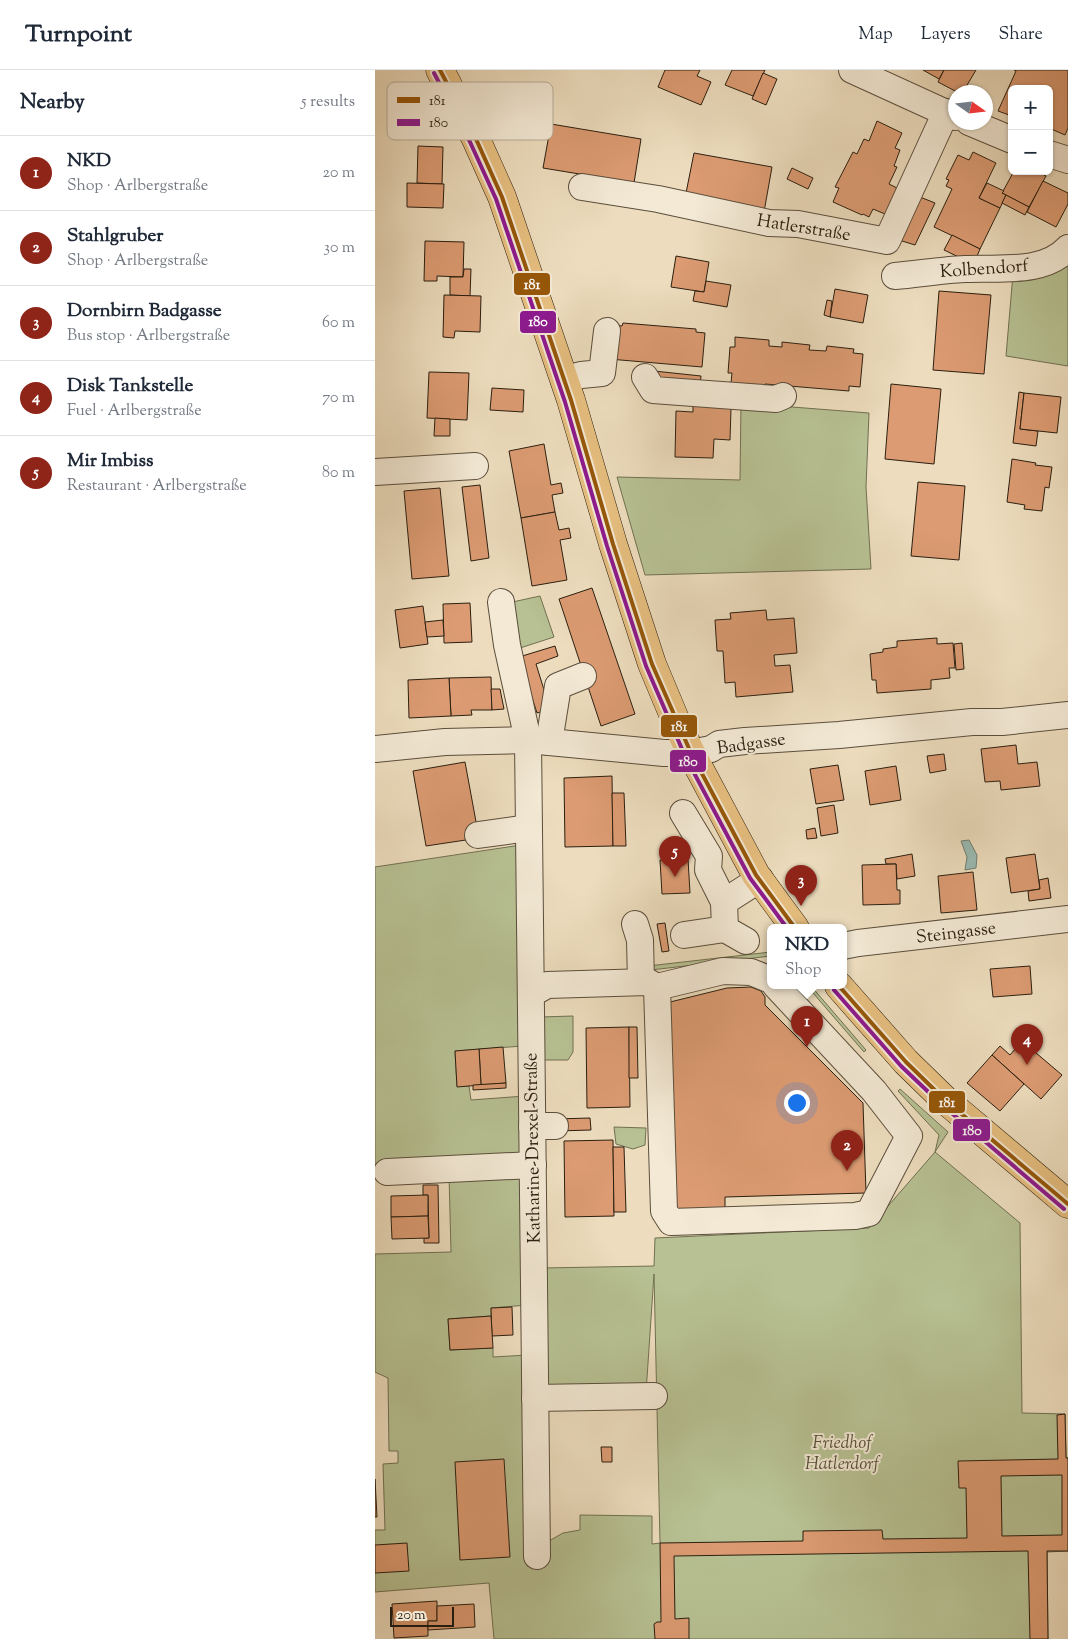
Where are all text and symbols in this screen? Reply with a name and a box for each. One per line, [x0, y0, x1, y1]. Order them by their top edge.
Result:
text: Turnpoint [25, 18, 132, 52]
text: Map [858, 22, 893, 48]
text: Layers [921, 22, 971, 48]
text: Share [999, 22, 1043, 48]
legend [387, 82, 553, 140]
north arrow [948, 85, 993, 130]
map controls [1008, 85, 1053, 175]
button: + [1008, 85, 1053, 130]
text: Nearby [20, 88, 85, 118]
text: 5 results [301, 91, 355, 114]
text: 181 [429, 92, 446, 112]
text: 180 [429, 114, 448, 134]
button: − [1008, 130, 1053, 175]
text: NKD [67, 148, 111, 175]
text: 1 [33, 162, 39, 185]
text: 20 m [322, 162, 355, 185]
text: Shop · Arlbergstraße [67, 175, 208, 198]
street label: Hatlerstraße [755, 209, 852, 249]
text: Stahlgruber [67, 223, 163, 250]
text: 2 [32, 237, 40, 260]
text: 30 m [324, 237, 355, 260]
text: Shop · Arlbergstraße [67, 250, 208, 273]
street label: Kolbendorf [939, 254, 1030, 286]
line badge: 181 [513, 272, 551, 296]
text: 181 [524, 276, 540, 296]
text: Dornbirn Badgasse [67, 298, 222, 325]
line badge: 180 [519, 310, 557, 334]
text: 3 [33, 312, 39, 335]
text: 60 m [322, 312, 355, 335]
text: 180 [528, 313, 548, 333]
text: Bus stop · Arlbergstraße [67, 325, 230, 348]
text: Disk Tankstelle [67, 373, 193, 400]
text: 4 [32, 387, 40, 410]
text: 70 m [322, 387, 355, 410]
text: Fuel · Arlbergstraße [67, 400, 202, 423]
text: Mir Imbiss [67, 448, 153, 475]
text: 5 [33, 462, 39, 485]
text: 80 m [322, 462, 355, 485]
text: Restaurant · Arlbergstraße [67, 475, 247, 498]
line badge: 181 [660, 714, 698, 738]
text: 181 [671, 718, 687, 738]
street label: Badgasse [715, 727, 787, 763]
line badge: 180 [669, 749, 707, 773]
text: 180 [678, 753, 698, 773]
pin: 5 [659, 836, 691, 877]
pin: 3 [785, 865, 817, 906]
street label: Steingasse [915, 916, 998, 952]
popup [767, 924, 847, 989]
text: NKD [785, 932, 829, 959]
text: Shop [785, 959, 821, 982]
pin: 1 [791, 1006, 823, 1047]
pin: 4 [1011, 1024, 1043, 1065]
street label: Katharine-Drexel-Straße [519, 1052, 549, 1244]
your location [784, 1090, 810, 1116]
line badge: 181 [928, 1090, 966, 1114]
text: 181 [939, 1094, 955, 1114]
line badge: 180 [952, 1118, 991, 1142]
text: 180 [962, 1122, 982, 1142]
pin: 2 [831, 1130, 863, 1171]
park label: Friedhof Hatlerdorf [805, 1431, 881, 1478]
scale bar [390, 1604, 454, 1627]
text: 20 m [397, 1606, 426, 1626]

